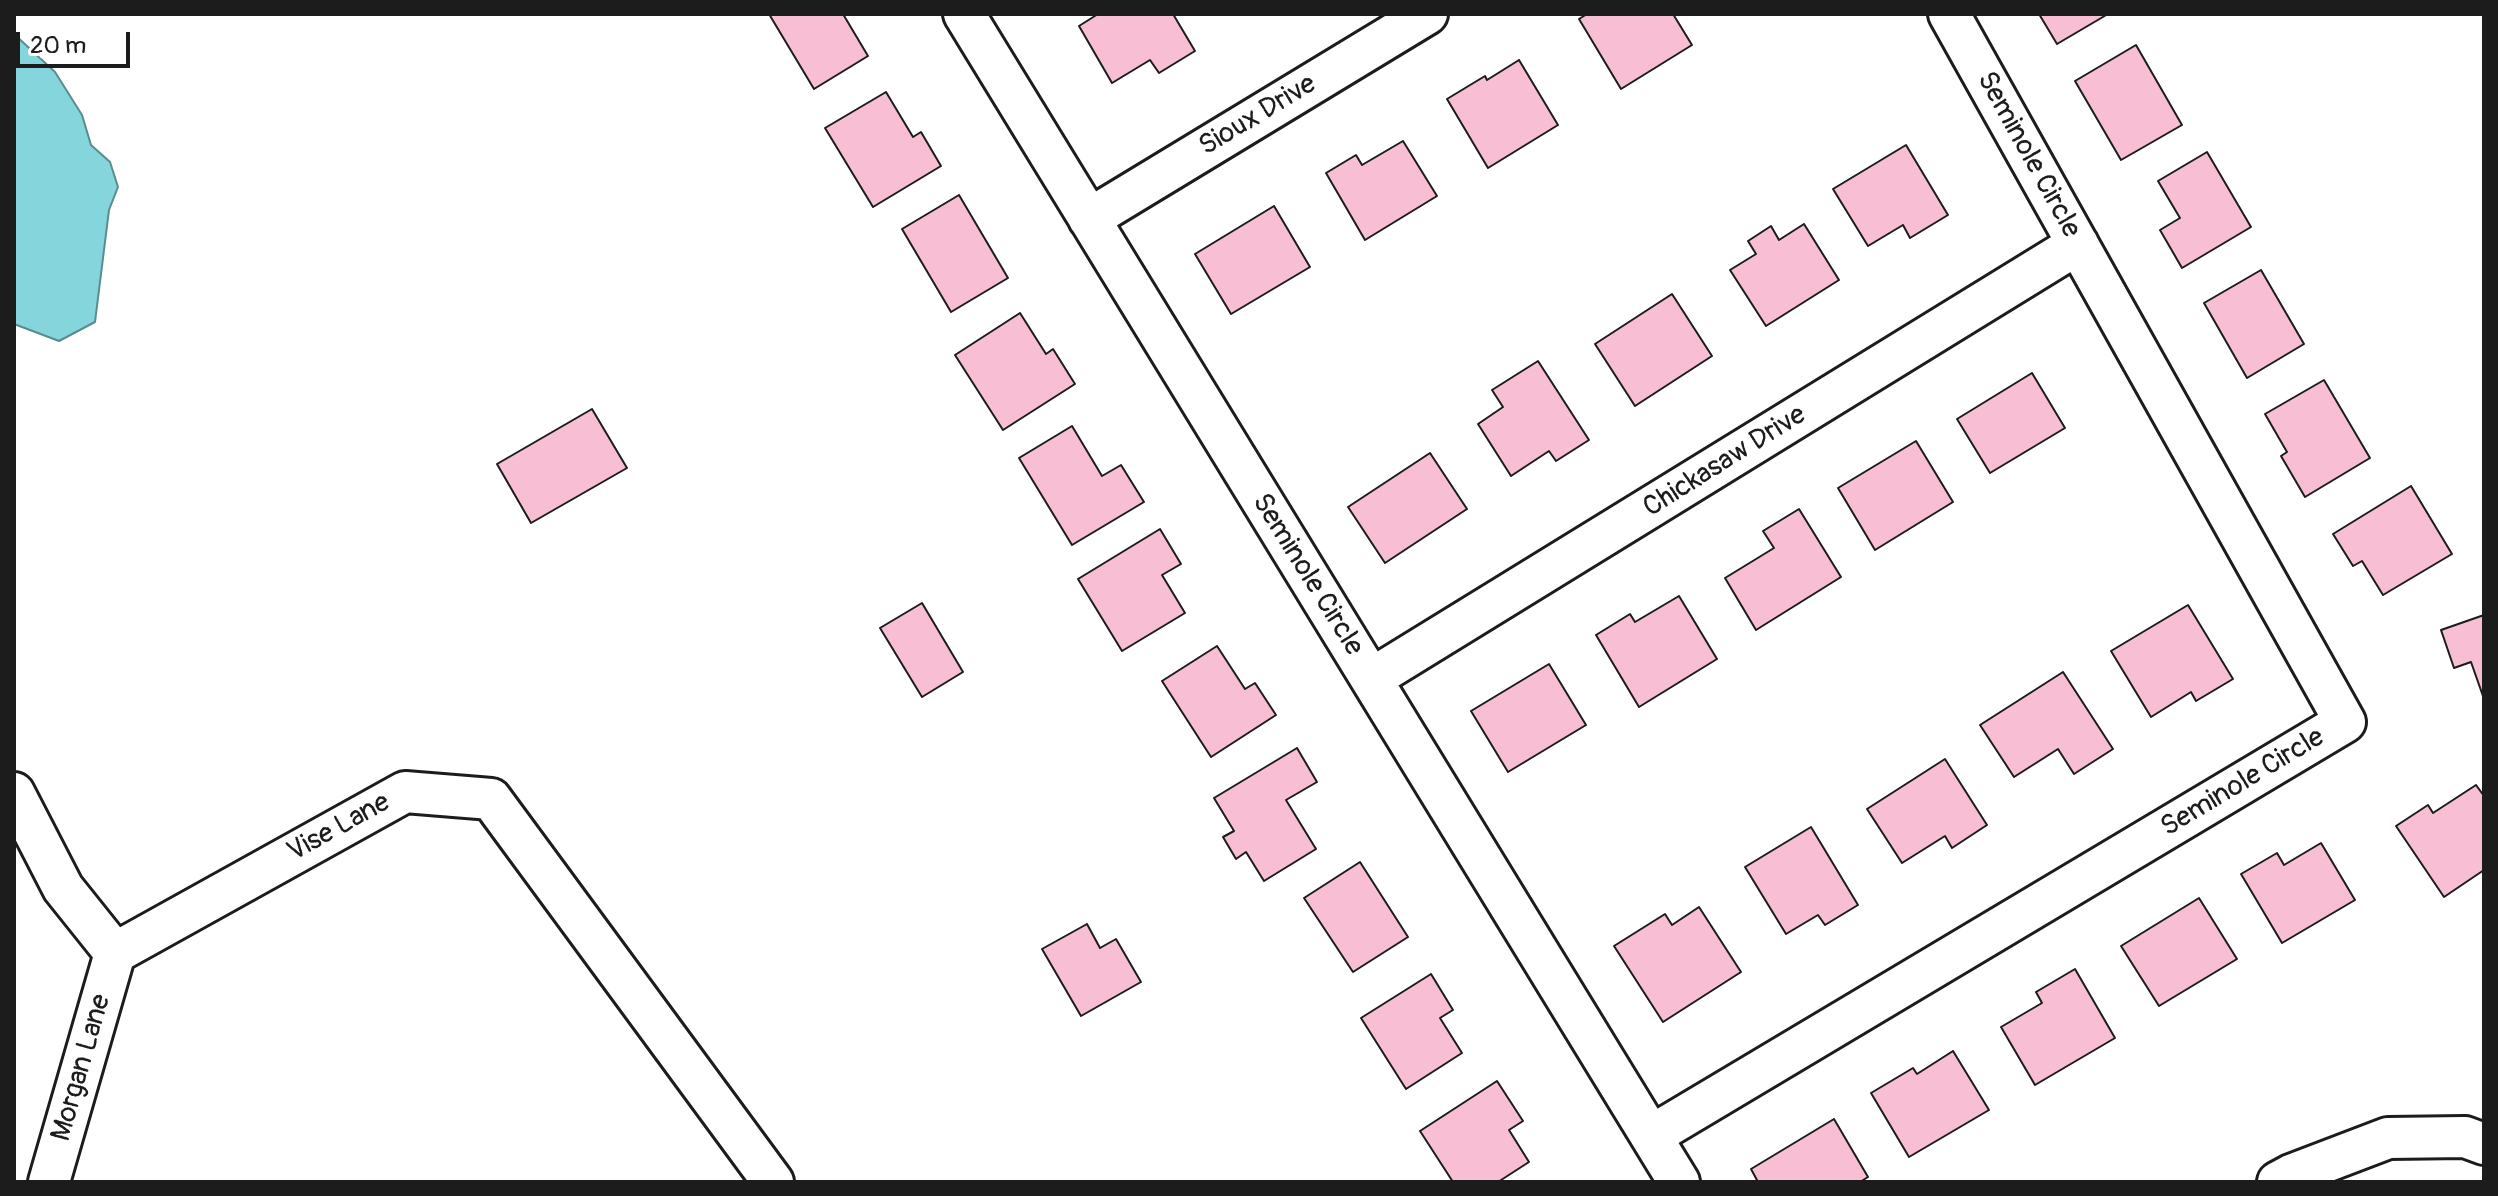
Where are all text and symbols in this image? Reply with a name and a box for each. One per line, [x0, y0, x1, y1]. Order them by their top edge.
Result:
scale bar [20, 16, 134, 66]
text: 20 m [30, 31, 86, 60]
street label: Seminole Circle [1969, 66, 2087, 244]
street label: Sioux Drive [1194, 68, 1322, 164]
street label: Chickasaw Drive [1638, 399, 1812, 525]
street label: Seminole Circle [1244, 488, 1370, 662]
street label: Seminole Circle [2155, 721, 2331, 845]
street label: Vise Lane [282, 786, 396, 870]
street label: Morgan Lane [45, 991, 119, 1145]

